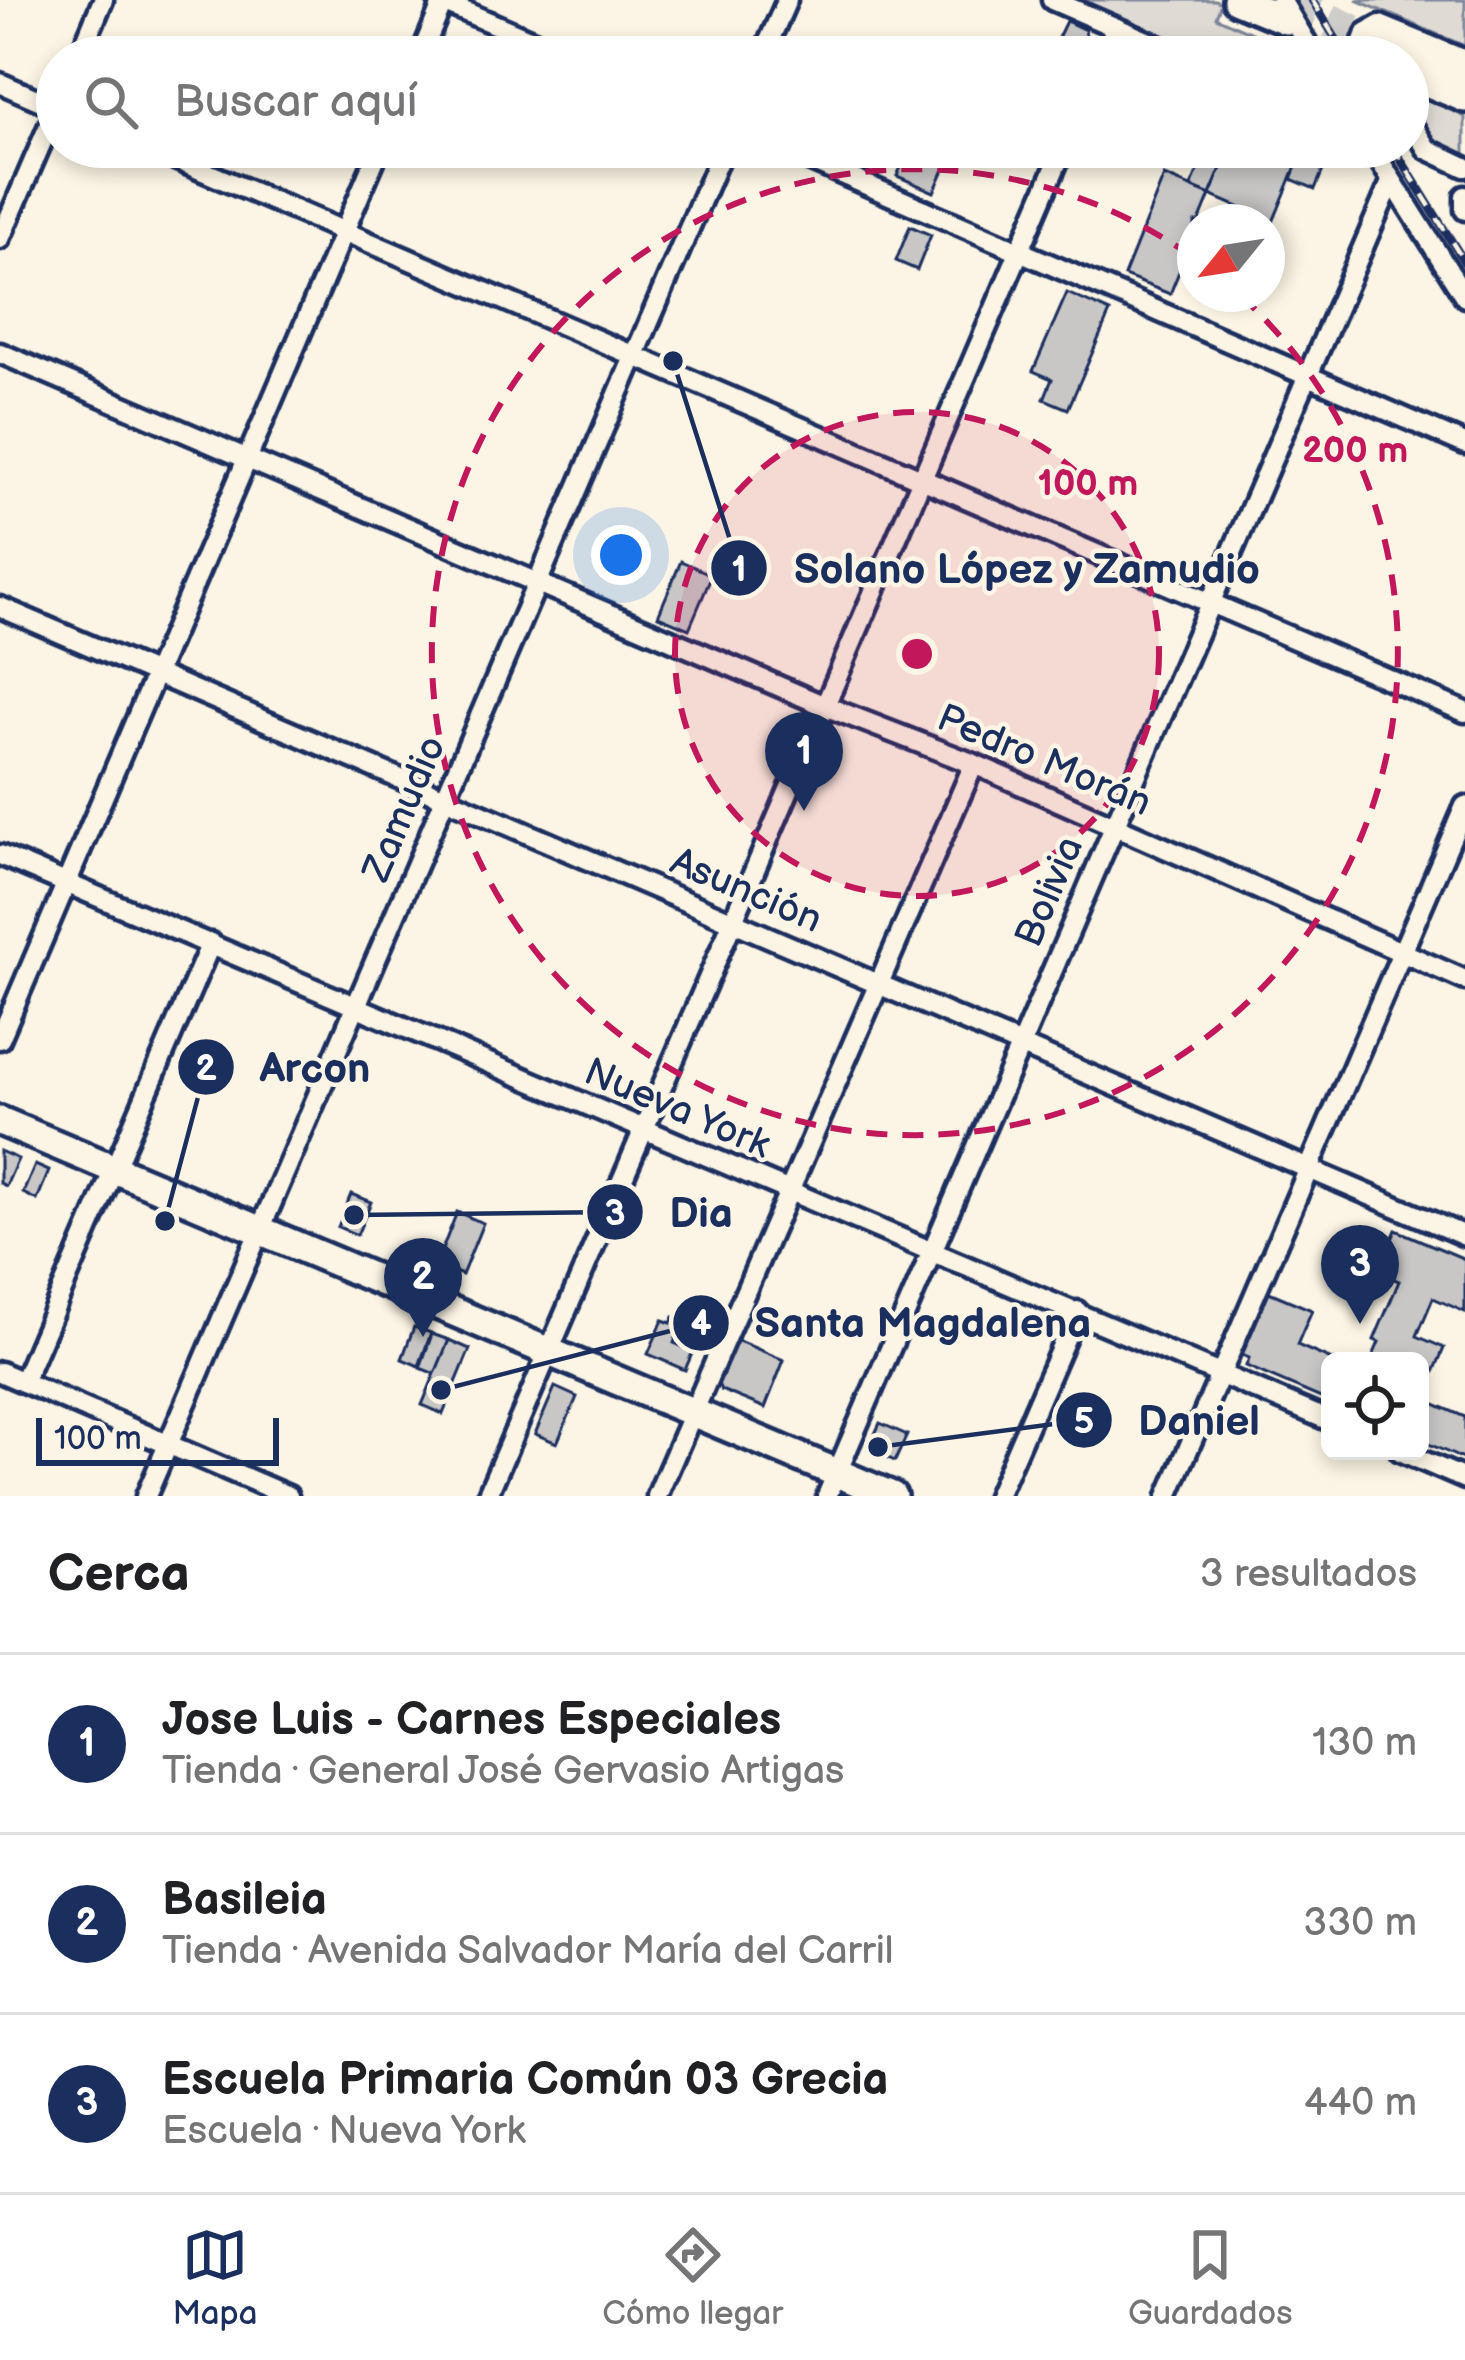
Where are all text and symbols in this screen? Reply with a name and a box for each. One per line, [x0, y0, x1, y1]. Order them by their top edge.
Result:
search box [36, 36, 1429, 168]
icon: search [78, 69, 144, 135]
text: Buscar aquí [174, 75, 417, 130]
north arrow [1177, 204, 1285, 312]
text: 200 m [1302, 430, 1408, 473]
text: 100 m [1038, 463, 1138, 506]
your location [591, 525, 651, 585]
callout: Solano López y Zamudio [709, 529, 1285, 607]
text: Solano López y Zamudio [794, 545, 1260, 596]
text: 1 [731, 549, 747, 592]
centre of rings [896, 633, 938, 675]
street label: Pedro Morán [930, 695, 1158, 827]
pin: 1 [765, 712, 843, 811]
street label: Zamudio [353, 729, 457, 890]
street label: Bolivia [1006, 830, 1094, 954]
street label: Asunción [663, 838, 829, 944]
callout: Arcon [176, 1028, 395, 1106]
text: Arcon [258, 1044, 371, 1095]
text: 2 [195, 1048, 217, 1091]
street label: Nueva York [577, 1049, 778, 1170]
callout: Dia [585, 1173, 756, 1251]
text: Dia [669, 1189, 733, 1240]
text: 3 [604, 1193, 626, 1236]
pin: 3 [1321, 1225, 1399, 1324]
pin: 2 [384, 1238, 462, 1337]
callout: Santa Magdalena [671, 1284, 1116, 1362]
text: Santa Magdalena [755, 1299, 1091, 1350]
text: 4 [690, 1303, 712, 1346]
map controls [1321, 1352, 1429, 1460]
button: locate [1321, 1352, 1429, 1460]
callout: Daniel [1054, 1381, 1284, 1459]
text: Daniel [1138, 1397, 1260, 1448]
text: 5 [1074, 1401, 1094, 1444]
scale bar [36, 1412, 279, 1465]
text: 100 m [54, 1419, 142, 1459]
text: Cerca [48, 1544, 190, 1605]
text: 3 resultados [1200, 1551, 1417, 1598]
text: Jose Luis - Carnes Especiales [162, 1693, 781, 1748]
text: 1 [79, 1720, 95, 1767]
text: 130 m [1312, 1720, 1417, 1767]
text: Tienda · General José Gervasio Artigas [162, 1748, 844, 1795]
text: Basileia [162, 1873, 327, 1928]
text: 2 [75, 1900, 99, 1947]
text: 330 m [1303, 1900, 1417, 1947]
text: Tienda · Avenida Salvador María del Carril [162, 1928, 894, 1975]
text: Escuela Primaria Común 03 Grecia [162, 2053, 888, 2108]
text: 3 [76, 2080, 98, 2127]
text: 440 m [1304, 2080, 1417, 2127]
text: Escuela · Nueva York [162, 2108, 526, 2155]
tab: Mapa [172, 2222, 257, 2334]
tab: Cómo llegar [602, 2222, 783, 2334]
tab: Guardados [1128, 2222, 1293, 2334]

